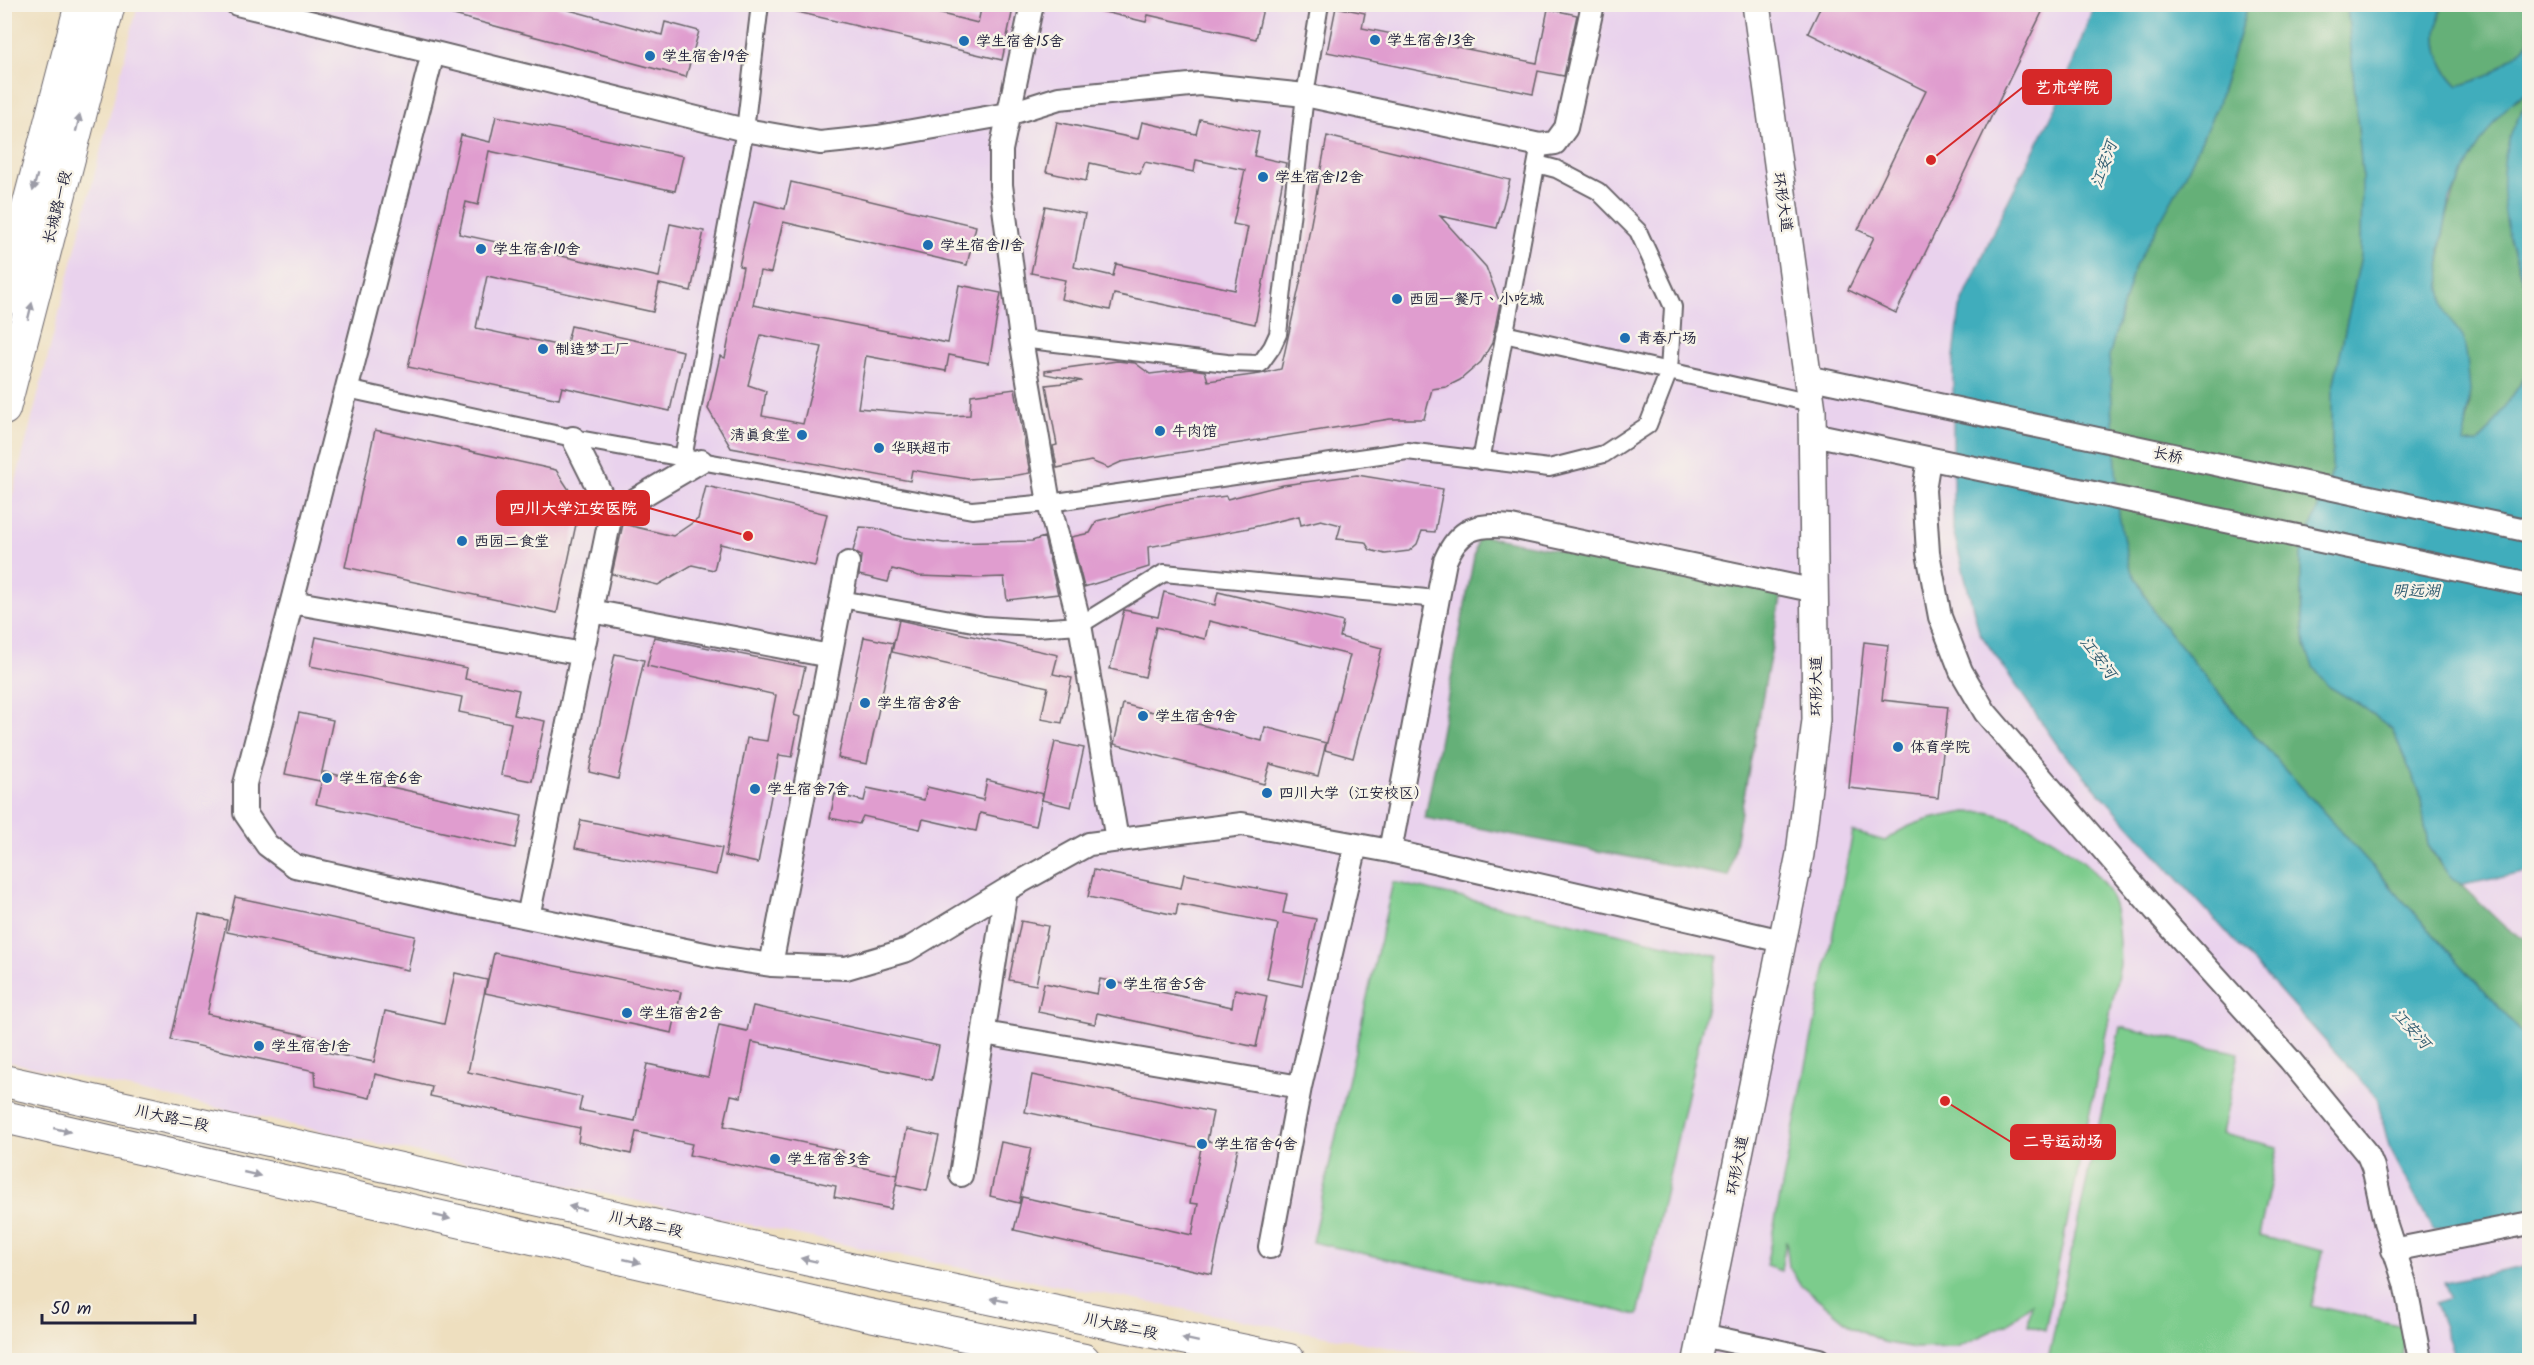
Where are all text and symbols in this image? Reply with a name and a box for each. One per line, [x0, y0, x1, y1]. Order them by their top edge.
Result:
place label: 学生宿舍13舍 [1387, 29, 1475, 53]
place label: 学生宿舍15舍 [976, 30, 1064, 54]
marker: 学生宿舍13舍 [1368, 33, 1382, 47]
marker: 学生宿舍15舍 [957, 34, 971, 48]
place label: 学生宿舍19舍 [662, 45, 749, 69]
marker: 学生宿舍19舍 [643, 49, 657, 63]
callout: 艺术学院 [2023, 70, 2111, 104]
text: 艺术学院 [2035, 76, 2099, 101]
one-way arrow [74, 113, 84, 132]
water label: 江安河 [2084, 135, 2125, 191]
place label: 学生宿舍12舍 [1275, 166, 1363, 190]
street label: 长城路一段 [37, 168, 79, 247]
marker: 学生宿舍12舍 [1256, 170, 1270, 184]
street label: 环形大道 [1766, 171, 1798, 234]
one-way arrow [29, 174, 39, 192]
place label: 学生宿舍11舍 [940, 234, 1024, 258]
place label: 学生宿舍10舍 [493, 238, 580, 262]
marker: 学生宿舍11舍 [921, 238, 935, 252]
marker: 学生宿舍10舍 [474, 242, 488, 256]
place label: 西园一餐厅、小吃城 [1409, 288, 1544, 312]
marker: 西园一餐厅、小吃城 [1390, 292, 1404, 306]
one-way arrow [25, 302, 35, 321]
place label: 青春广场 [1637, 327, 1697, 351]
marker: 青春广场 [1618, 331, 1632, 345]
place label: 制造梦工厂 [555, 338, 630, 362]
marker: 制造梦工厂 [536, 342, 550, 356]
place label: 牛肉馆 [1172, 420, 1217, 444]
place label: 清真食堂 [730, 424, 790, 448]
marker: 牛肉馆 [1153, 424, 1167, 438]
marker: 清真食堂 [795, 428, 809, 442]
place label: 华联超市 [891, 437, 951, 461]
marker: 华联超市 [872, 441, 886, 455]
street label: 长桥 [2151, 441, 2185, 471]
callout: 四川大学江安医院 [497, 491, 649, 525]
text: 四川大学江安医院 [509, 497, 637, 522]
place label: 西园二食堂 [474, 530, 549, 554]
marker: 西园二食堂 [455, 534, 469, 548]
water label: 明远湖 [2392, 579, 2442, 604]
water label: 江安河 [2073, 631, 2124, 687]
street label: 环形大道 [1805, 656, 1829, 716]
place label: 学生宿舍8舍 [877, 692, 961, 716]
marker: 学生宿舍8舍 [858, 696, 872, 710]
place label: 学生宿舍9舍 [1155, 705, 1237, 729]
marker: 学生宿舍9舍 [1136, 709, 1150, 723]
place label: 体育学院 [1910, 736, 1970, 760]
marker: 体育学院 [1891, 740, 1905, 754]
place label: 学生宿舍6舍 [339, 767, 422, 791]
marker: 学生宿舍6舍 [320, 771, 334, 785]
place label: 学生宿舍7舍 [767, 778, 849, 802]
marker: 学生宿舍7舍 [748, 782, 762, 796]
place label: 四川大学（江安校区） [1279, 782, 1429, 806]
marker: 四川大学（江安校区） [1260, 786, 1274, 800]
place label: 学生宿舍5舍 [1123, 973, 1206, 997]
marker: 学生宿舍5舍 [1104, 977, 1118, 991]
place label: 学生宿舍2舍 [639, 1002, 723, 1026]
water label: 江安河 [2386, 1003, 2438, 1057]
marker: 学生宿舍2舍 [620, 1006, 634, 1020]
place label: 学生宿舍1舍 [271, 1035, 351, 1059]
marker: 学生宿舍1舍 [252, 1039, 266, 1053]
street label: 川大路二段 [133, 1099, 211, 1139]
callout: 二号运动场 [2011, 1125, 2115, 1159]
one-way arrow [52, 1126, 71, 1136]
text: 二号运动场 [2023, 1130, 2103, 1155]
place label: 学生宿舍4舍 [1214, 1133, 1297, 1157]
street label: 环形大道 [1720, 1133, 1755, 1197]
marker: 学生宿舍4舍 [1195, 1137, 1209, 1151]
place label: 学生宿舍3舍 [787, 1148, 871, 1172]
marker: 学生宿舍3舍 [768, 1152, 782, 1166]
one-way arrow [242, 1169, 261, 1179]
one-way arrow [568, 1203, 587, 1213]
street label: 川大路二段 [607, 1205, 685, 1245]
one-way arrow [432, 1213, 451, 1223]
one-way arrow [799, 1254, 818, 1264]
one-way arrow [622, 1257, 641, 1266]
scale bar [42, 1287, 195, 1325]
text: 50 m [51, 1295, 91, 1324]
one-way arrow [990, 1295, 1009, 1304]
street label: 川大路二段 [1082, 1307, 1160, 1347]
one-way arrow [1181, 1335, 1200, 1344]

